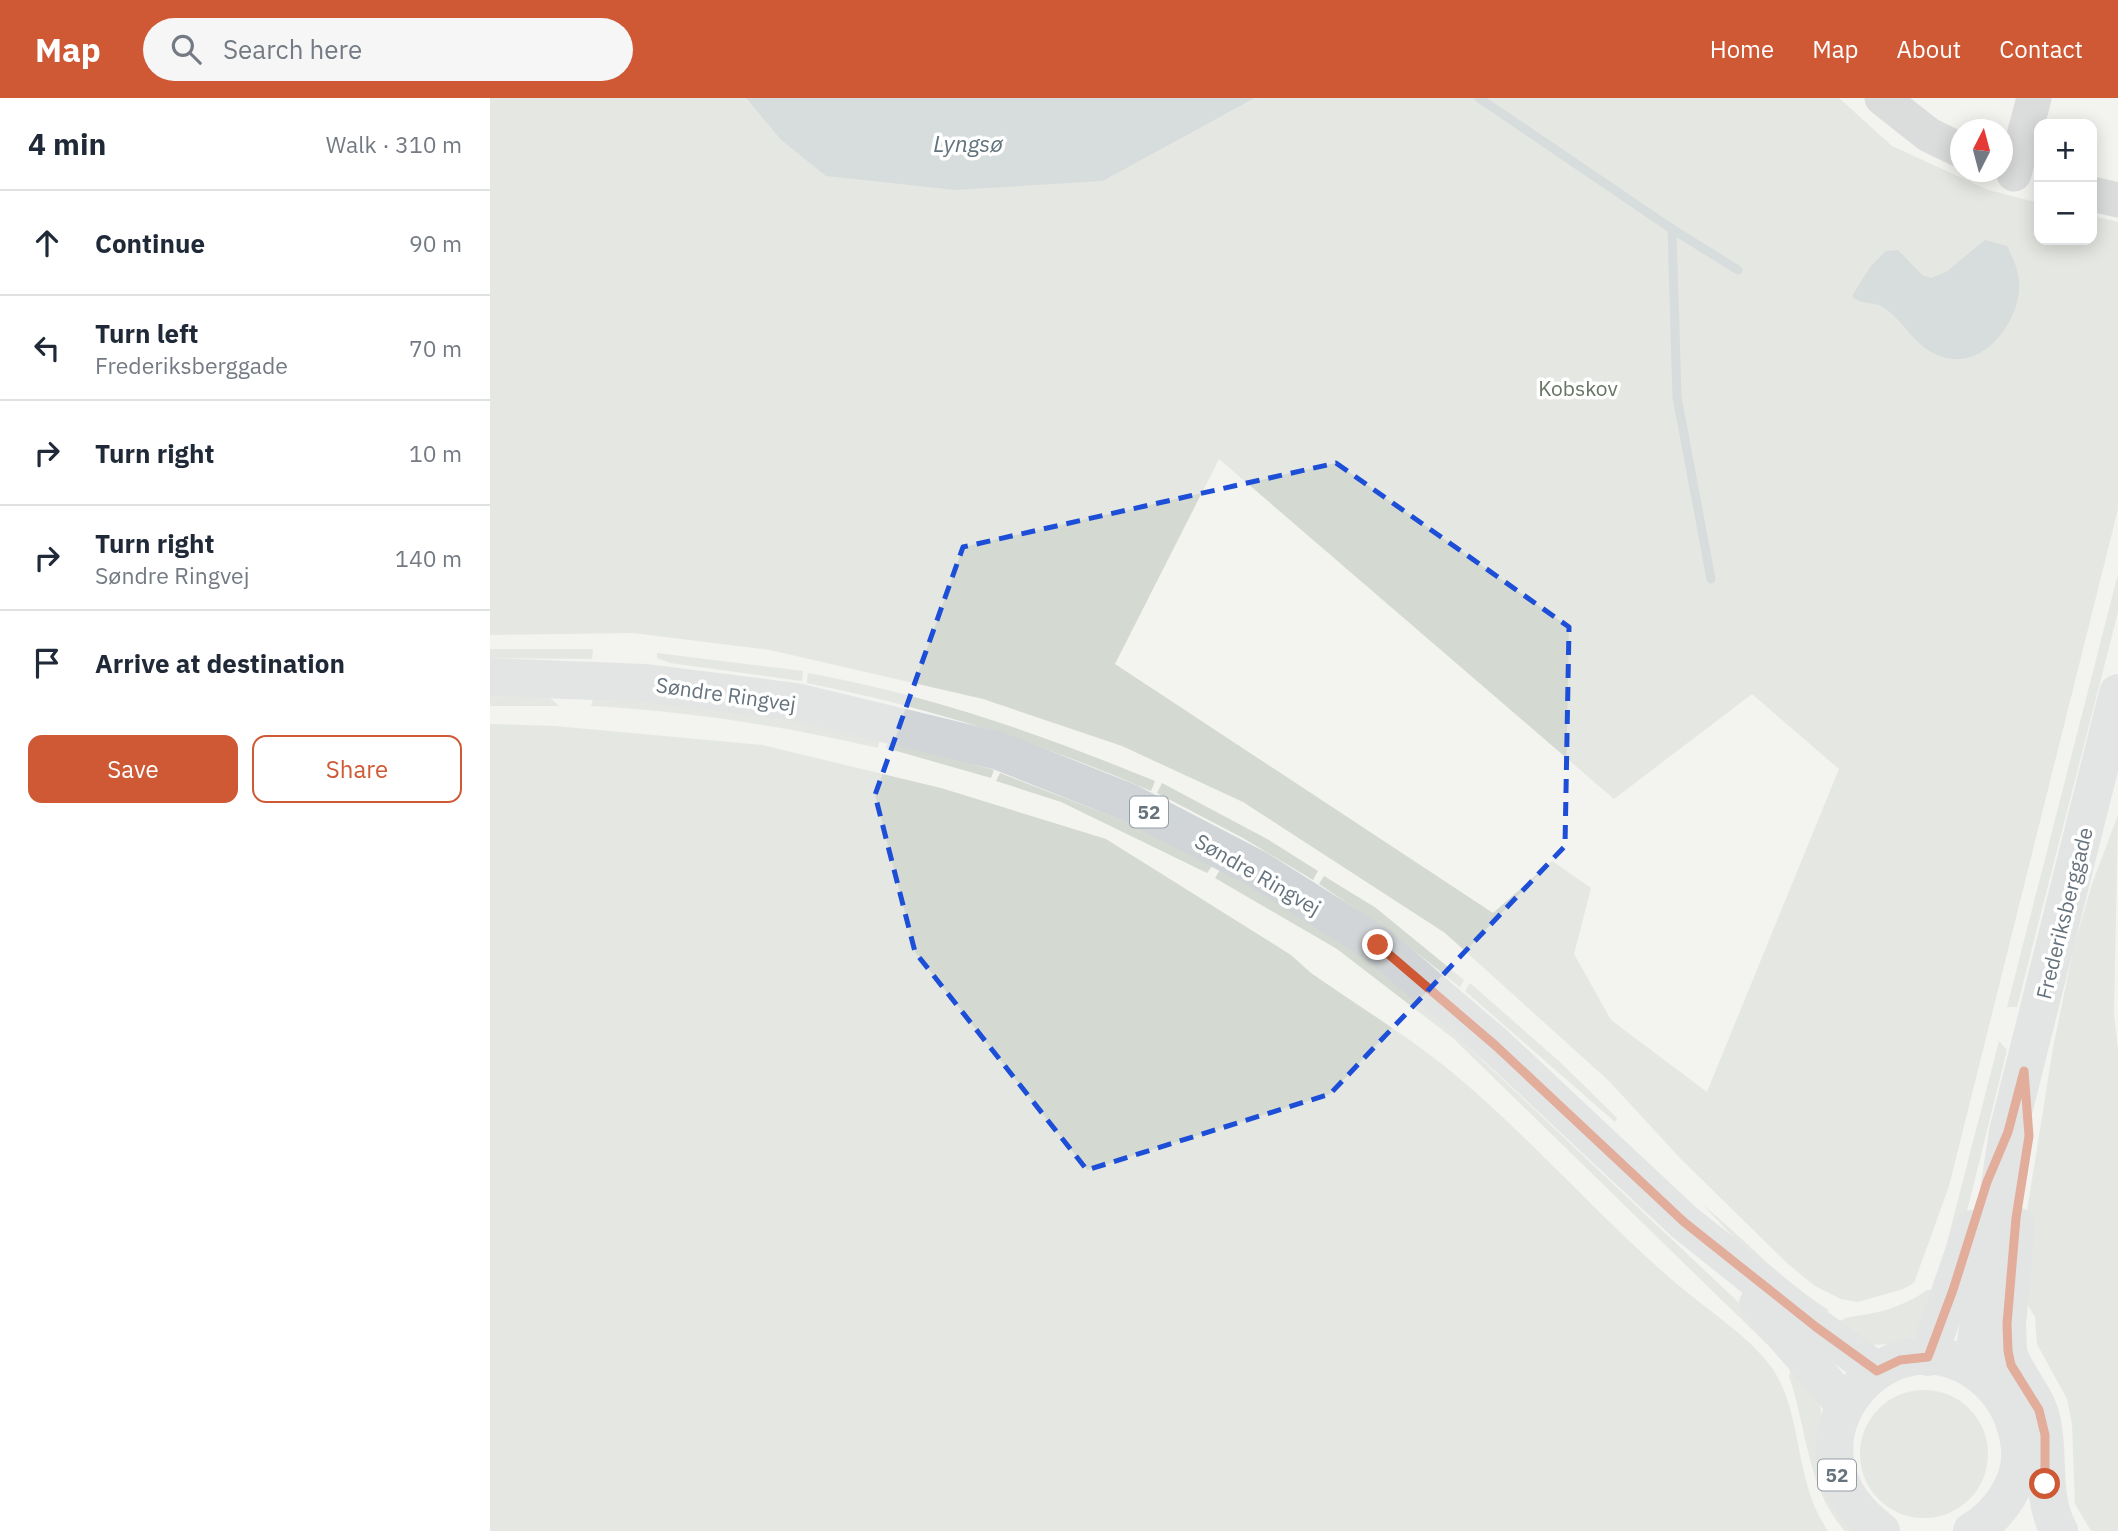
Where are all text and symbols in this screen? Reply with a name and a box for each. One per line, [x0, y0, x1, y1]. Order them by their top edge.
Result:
search box [143, 18, 633, 81]
text: Map [35, 28, 101, 71]
icon: search [167, 30, 205, 68]
text: Search here [223, 32, 362, 66]
text: Home [1710, 33, 1774, 65]
text: Map [1812, 33, 1858, 65]
text: About [1896, 33, 1961, 65]
text: Contact [1999, 33, 2083, 65]
north arrow [1950, 119, 2013, 182]
map controls [2034, 119, 2097, 245]
button: + [2034, 119, 2097, 182]
text: 4 min [28, 124, 106, 163]
water label: Lyngsø [933, 128, 1004, 158]
text: Walk · 310 m [326, 129, 462, 159]
button: − [2034, 182, 2097, 245]
icon: ahead [28, 224, 66, 262]
text: Continue [95, 226, 205, 260]
text: 90 m [409, 228, 462, 258]
text: Turn left [95, 316, 198, 350]
icon: left [28, 329, 66, 367]
text: 70 m [409, 333, 462, 363]
text: Frederiksberggade [95, 350, 288, 380]
park label: Kobskov [1538, 374, 1618, 402]
icon: right [28, 434, 66, 472]
text: Turn right [95, 436, 214, 470]
text: 10 m [409, 438, 462, 468]
text: Turn right [95, 526, 214, 560]
icon: right [28, 539, 66, 577]
text: 140 m [395, 543, 462, 573]
text: Søndre Ringvej [95, 560, 249, 590]
icon: arrive [28, 644, 66, 682]
text: Arrive at destination [95, 646, 345, 680]
street label: Søndre Ringvej [654, 670, 798, 718]
button: Save [28, 735, 238, 803]
button: Share [252, 735, 462, 803]
road number: 52 [1130, 796, 1168, 828]
street label: Frederiksberggade [2029, 824, 2099, 1002]
street label: Søndre Ringvej [1190, 827, 1326, 921]
route end [1362, 929, 1393, 960]
road number: 52 [1818, 1460, 1856, 1490]
route start [2029, 1468, 2060, 1499]

